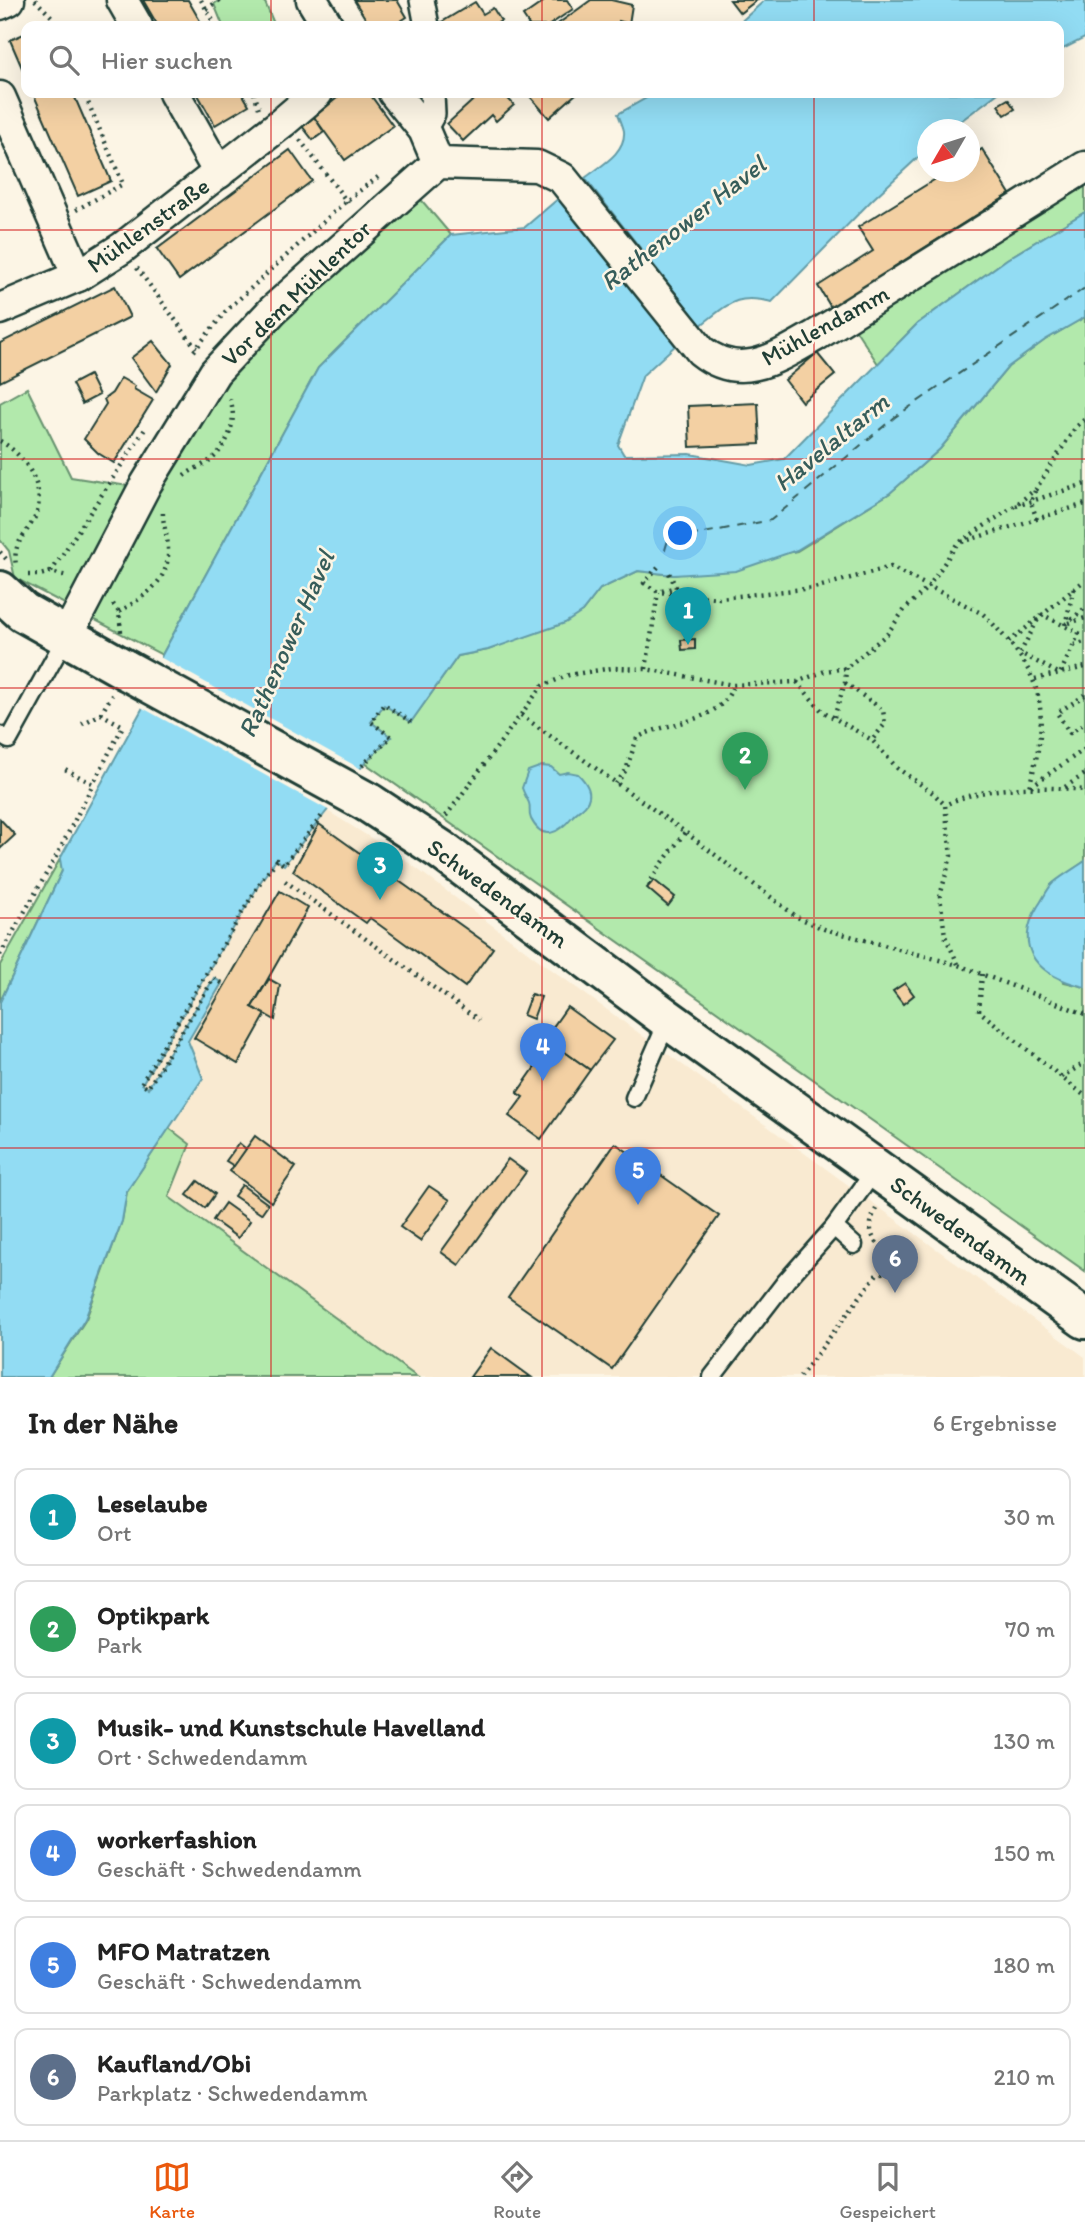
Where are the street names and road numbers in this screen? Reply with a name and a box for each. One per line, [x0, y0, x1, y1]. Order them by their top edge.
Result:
street label: Mühlenstraße [81, 171, 215, 279]
street label: Vor dem Mühlentor [215, 214, 377, 372]
street label: Mühlendamm [756, 278, 894, 372]
street label: Schwedendamm [422, 832, 574, 954]
street label: Schwedendamm [885, 1169, 1037, 1291]

